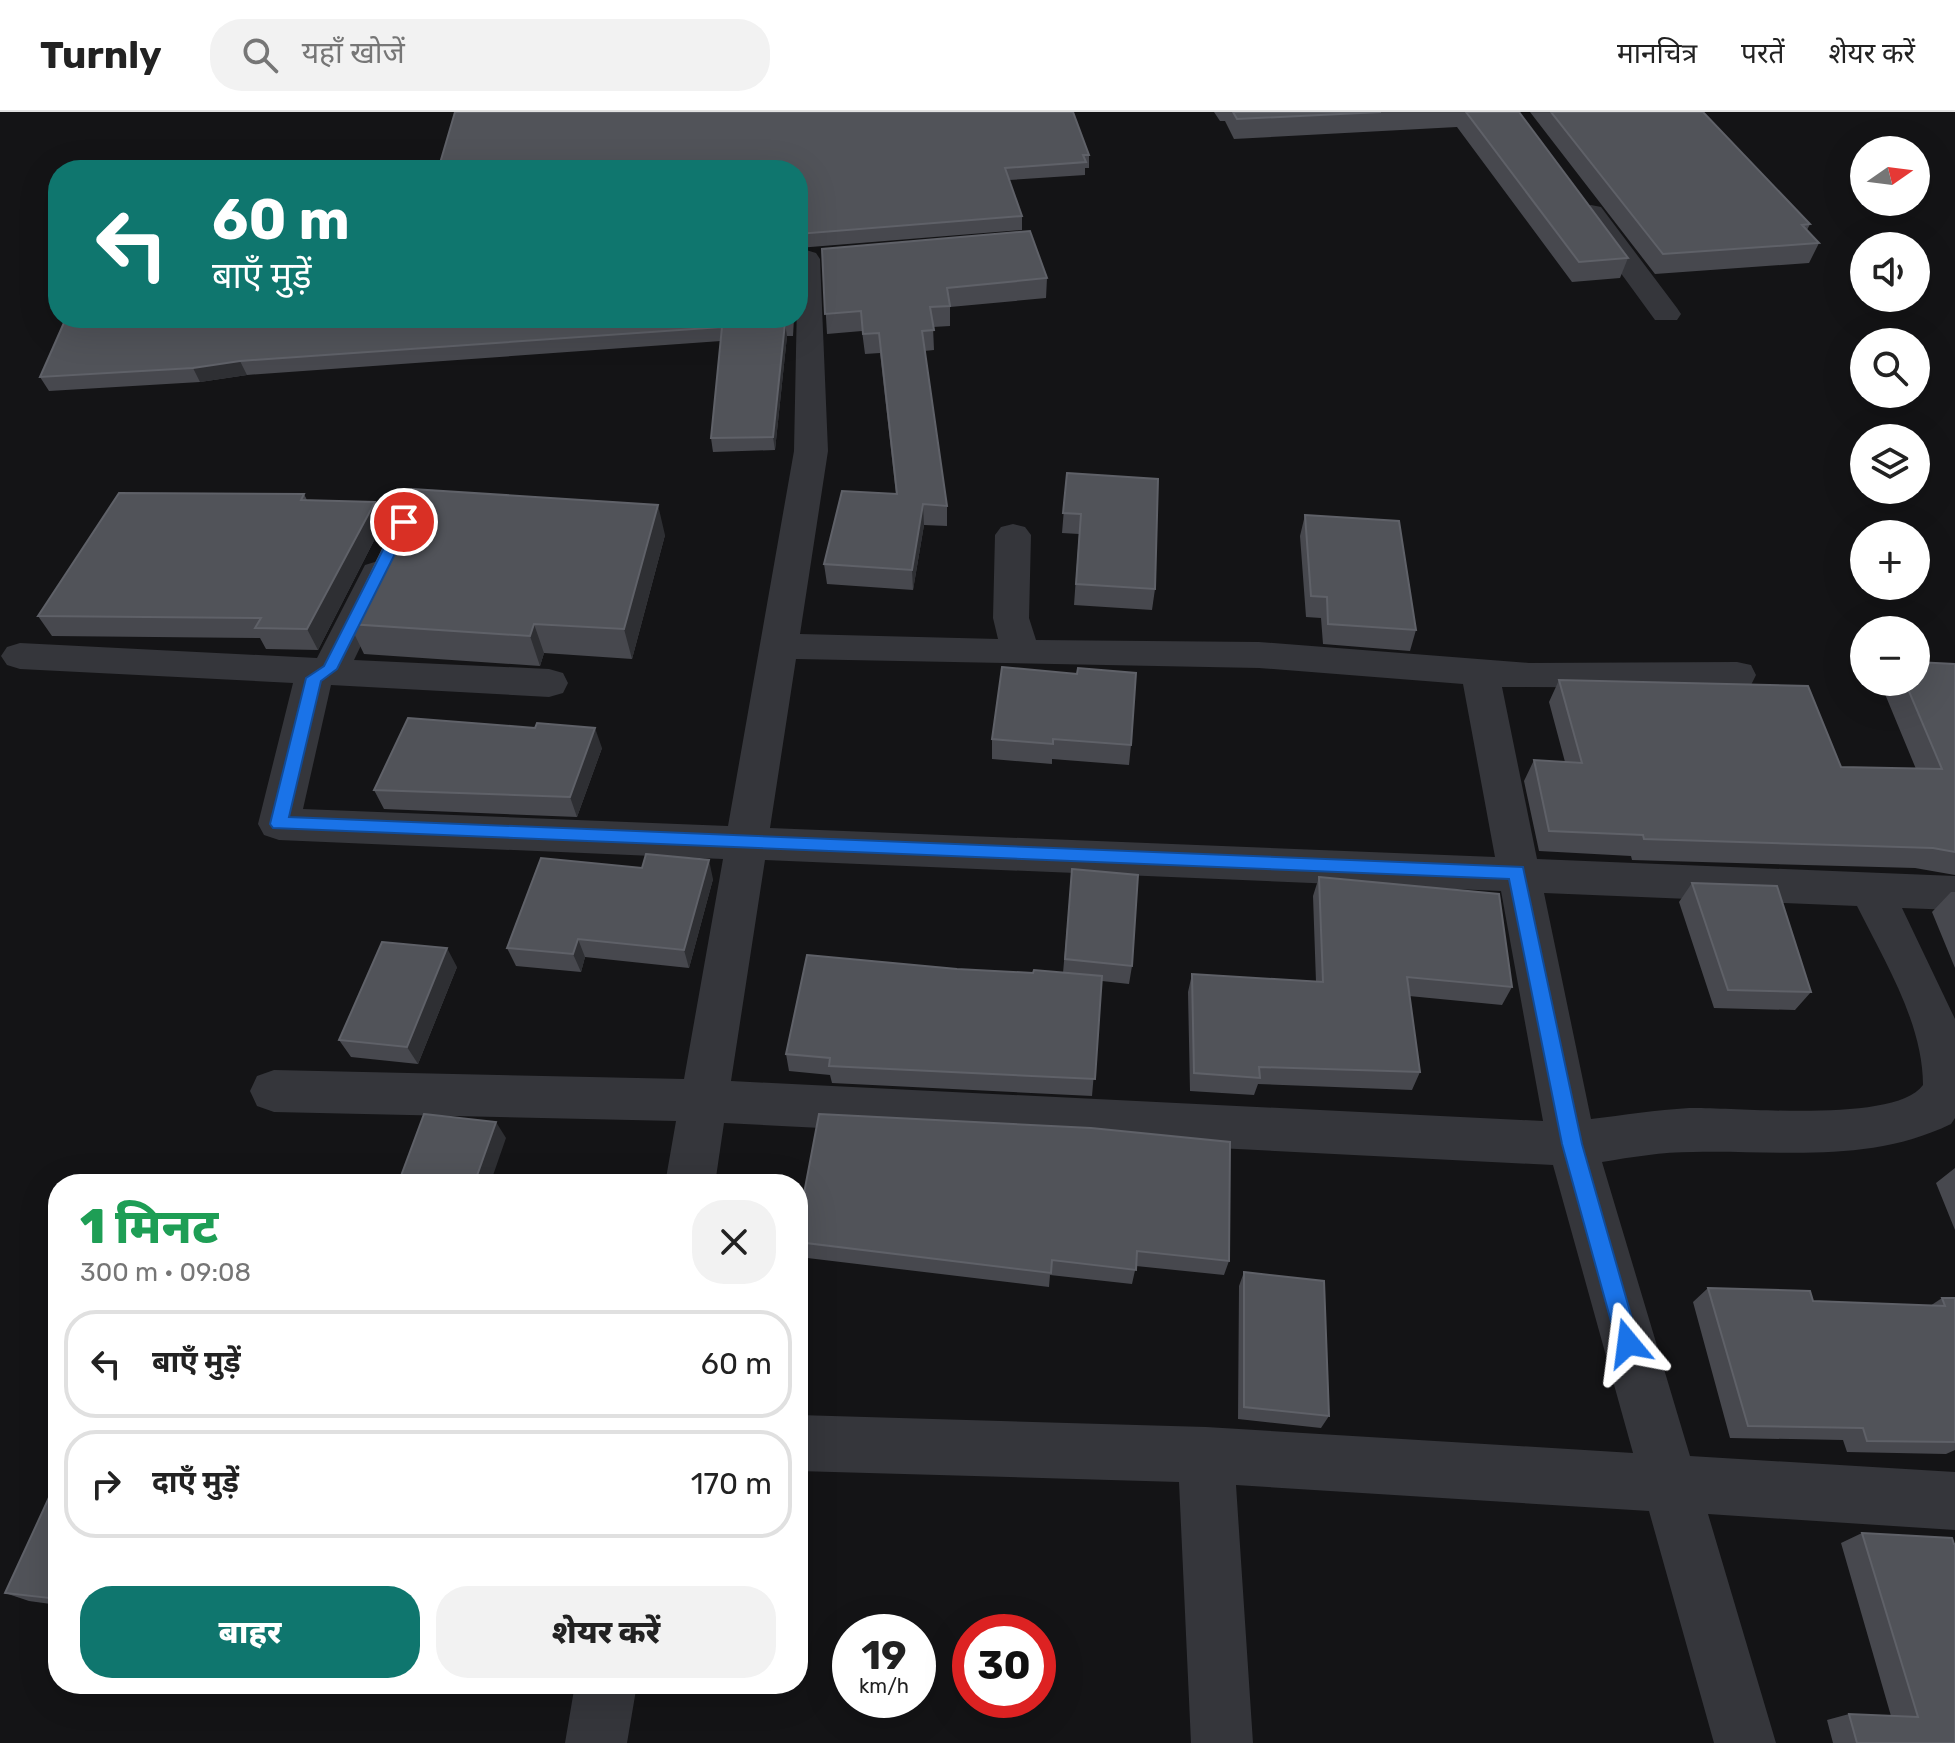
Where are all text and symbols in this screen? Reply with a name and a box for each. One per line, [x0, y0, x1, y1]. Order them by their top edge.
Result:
search box [210, 19, 770, 91]
text: Turnly [40, 32, 162, 78]
icon: search [238, 33, 282, 77]
text: यहाँ खोजें [302, 35, 405, 71]
text: मानचित्र [1617, 37, 1697, 70]
text: परतें [1741, 37, 1784, 70]
text: शेयर करें [1828, 37, 1915, 70]
north arrow [1850, 136, 1930, 216]
map controls [1850, 136, 1930, 696]
text: 60 m [212, 187, 350, 253]
icon: left [80, 192, 184, 296]
button: sound [1850, 232, 1930, 312]
text: बाएँ मुड़ें [212, 254, 311, 297]
button: search [1850, 328, 1930, 408]
button: layers [1850, 424, 1930, 504]
pin [370, 488, 438, 556]
icon: arrive [382, 500, 426, 544]
button: + [1850, 520, 1930, 600]
button: − [1850, 616, 1930, 696]
text: 1 मिनट [80, 1198, 218, 1255]
button: close [692, 1200, 776, 1284]
text: 300 m · 09:08 [80, 1257, 251, 1288]
position arrow [1586, 1301, 1670, 1385]
icon: left [84, 1342, 128, 1386]
text: बाएँ मुड़ें [152, 1344, 241, 1380]
text: 60 m [701, 1346, 772, 1382]
icon: right [84, 1462, 128, 1506]
text: दाएँ मुड़ें [152, 1464, 239, 1500]
text: 170 m [691, 1466, 772, 1502]
button: बाहर [80, 1586, 420, 1678]
button: शेयर करें [436, 1586, 776, 1678]
speed limit sign: 30 [952, 1614, 1056, 1718]
text: 19 [861, 1632, 907, 1679]
text: km/h [859, 1674, 909, 1698]

